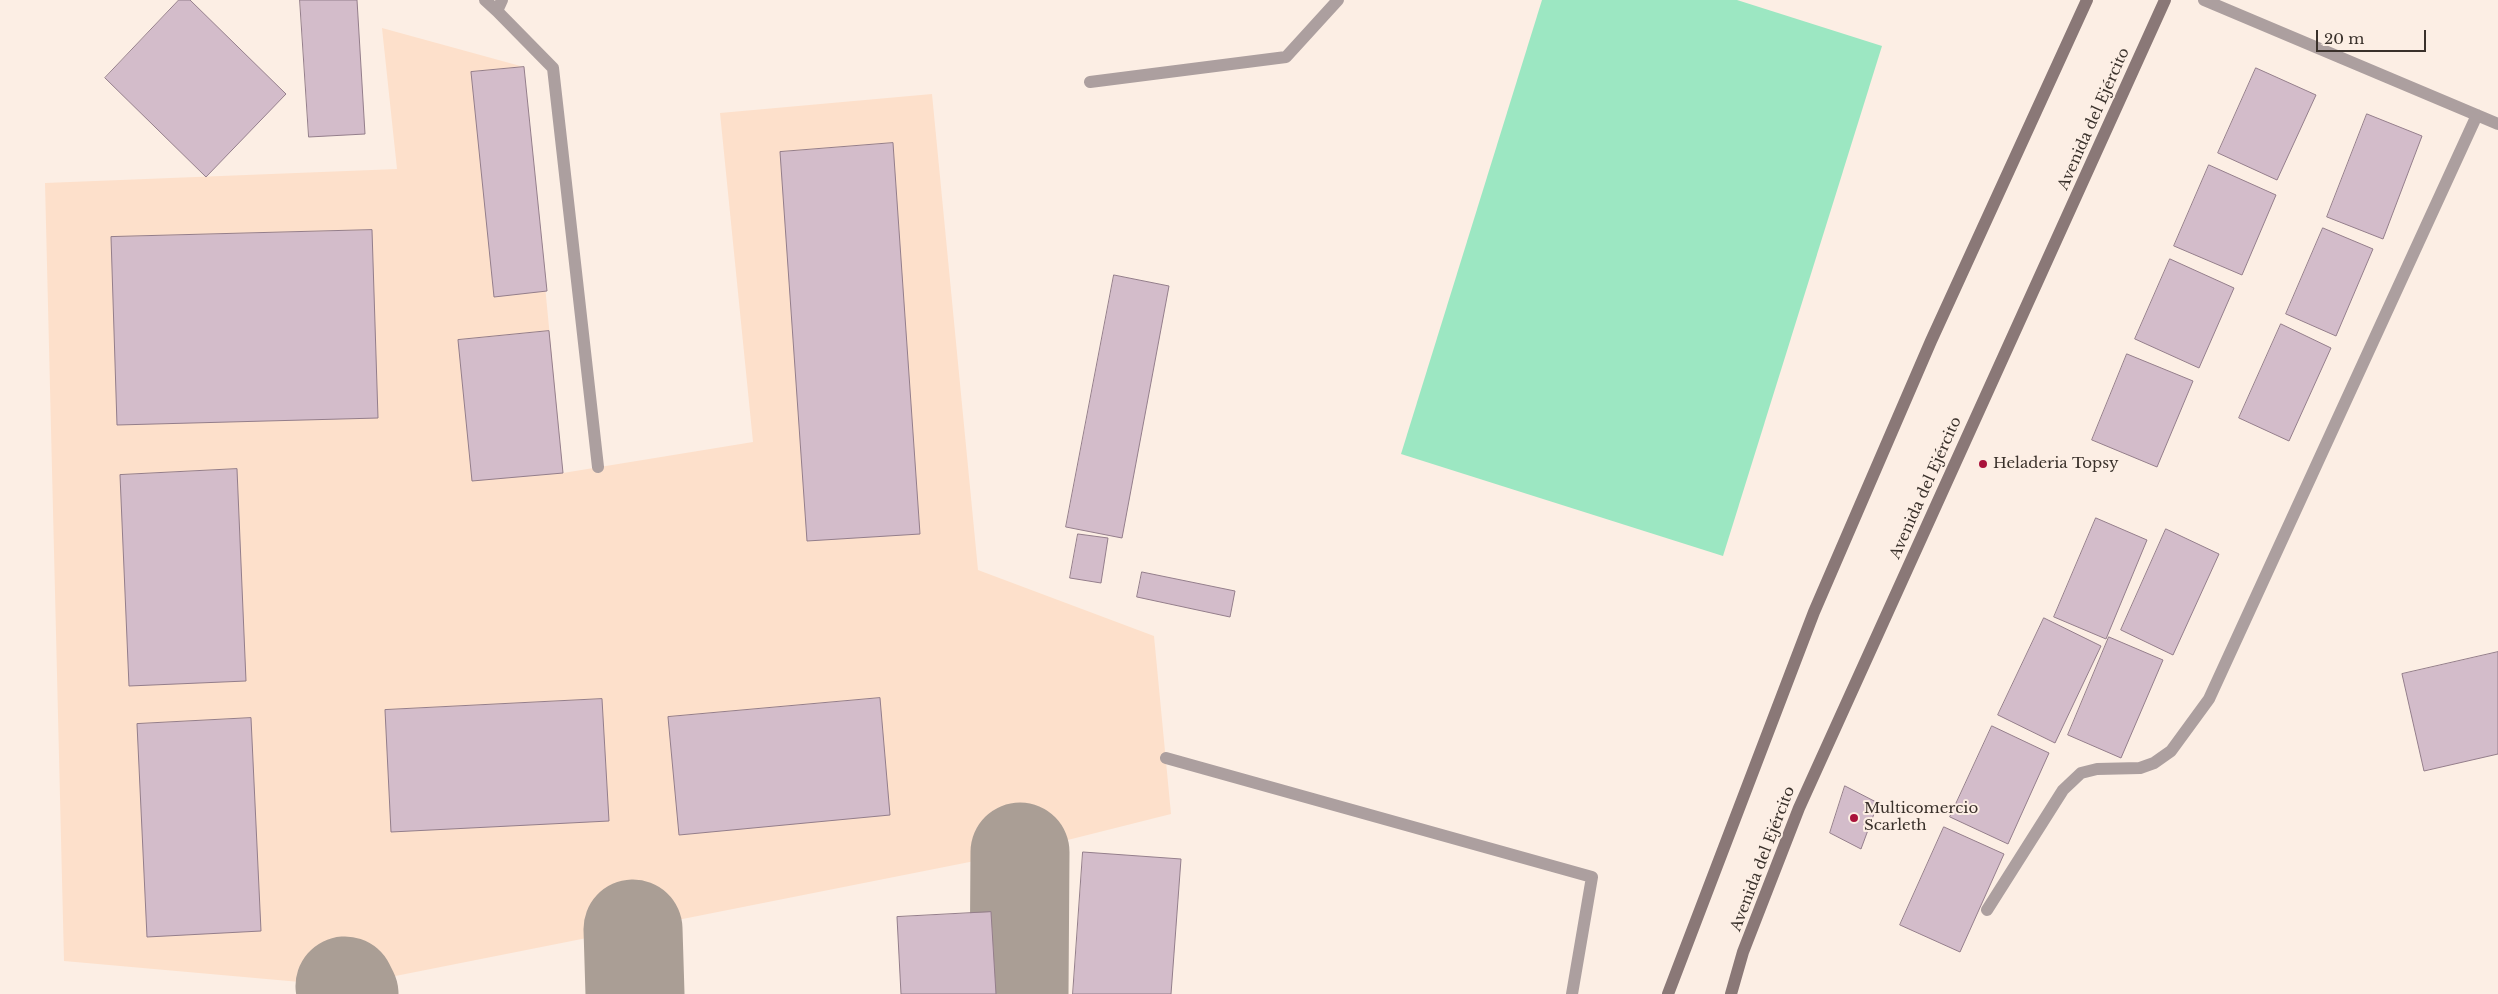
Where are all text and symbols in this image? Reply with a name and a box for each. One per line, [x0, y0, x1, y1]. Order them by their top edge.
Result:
scale bar [2318, 20, 2428, 52]
text: 20 m [2324, 29, 2364, 48]
street label: Avenida del Ejército [2054, 45, 2134, 193]
street label: Avenida del Ejército [1886, 414, 1966, 562]
place label: Heladeria Topsy [1993, 455, 2119, 473]
marker: Heladeria Topsy [1977, 458, 1989, 470]
street label: Avenida del Ejército [1727, 784, 1799, 934]
place label: Multicomercio Scarleth [1864, 800, 1978, 835]
marker: Multicomercio Scarleth [1848, 812, 1860, 824]

